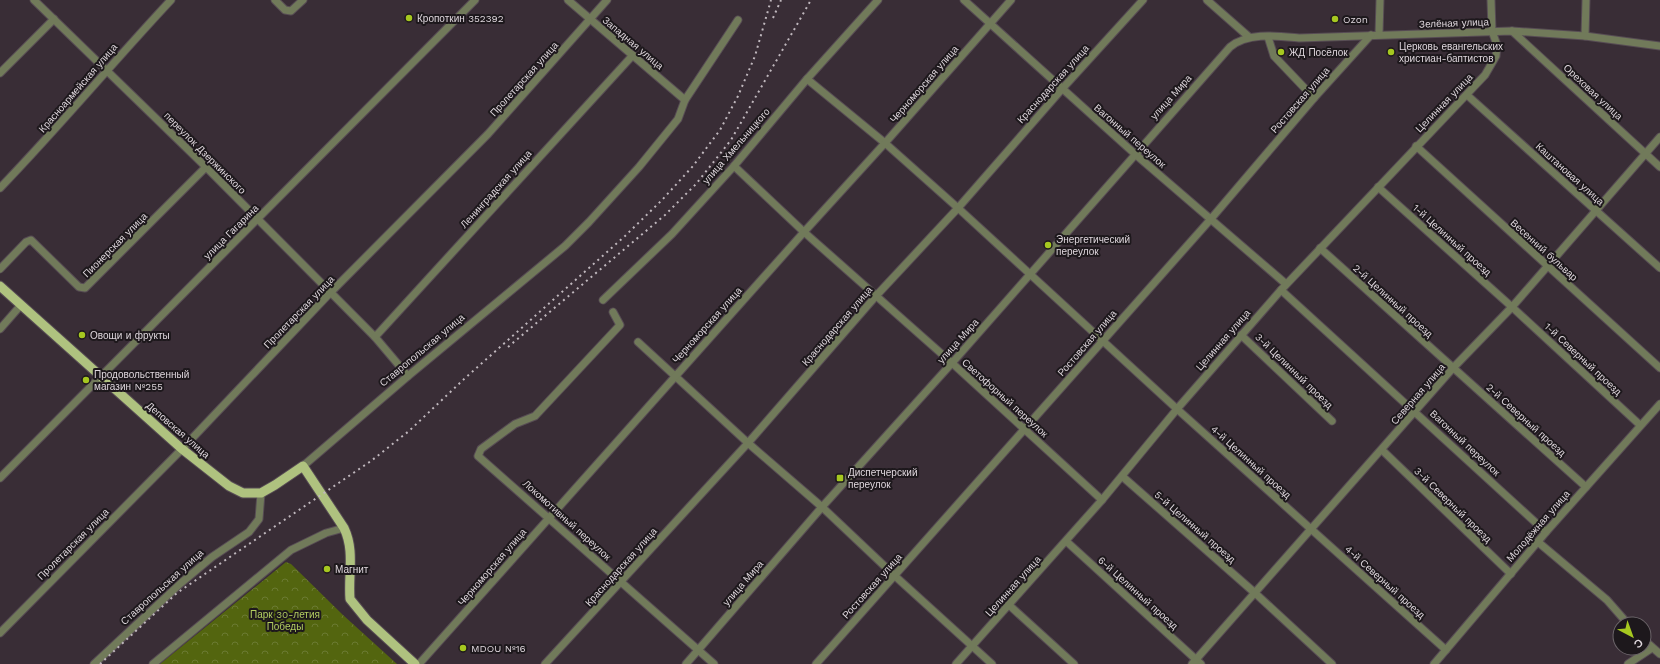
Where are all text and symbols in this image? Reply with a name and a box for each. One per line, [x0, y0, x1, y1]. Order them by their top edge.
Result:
marker: Кропоткин 352392 [404, 13, 414, 23]
place label: Кропоткин 352392 [417, 13, 504, 24]
street label: Западная улица [600, 14, 666, 72]
marker: Ozon [1330, 14, 1340, 24]
place label: Ozon [1343, 14, 1368, 25]
street label: Зелёная улица [1419, 16, 1490, 30]
street label: Пролетарская улица [488, 39, 561, 118]
street label: Красноармейская улица [37, 41, 120, 134]
place label: Церковь евангельских христиан-баптистов [1399, 41, 1503, 64]
street label: Краснодарская улица [1015, 42, 1091, 125]
street label: Черноморская улица [888, 43, 961, 125]
marker: ЖД Посёлок [1276, 47, 1286, 57]
place label: ЖД Посёлок [1289, 47, 1348, 58]
marker: Церковь евангельских христиан-баптистов [1386, 47, 1396, 57]
street label: Ореховая улица [1561, 62, 1625, 122]
street label: Ростовская улица [1268, 65, 1332, 135]
street label: Целинная улица [1413, 71, 1475, 135]
street label: улица Мира [1148, 72, 1194, 121]
street label: Вагонный переулок [1092, 102, 1168, 170]
street label: улица Хмельницкого [700, 106, 772, 186]
street label: переулок Дзержинского [162, 110, 248, 196]
street label: Каштановая улица [1534, 141, 1607, 208]
street label: Ленинградская улица [458, 148, 534, 230]
street label: улица Гагарина [201, 202, 261, 262]
street label: 1-й Целинный проезд [1411, 202, 1493, 278]
street label: Пионерская улица [81, 210, 150, 279]
street label: Весенний бульвар [1508, 217, 1580, 283]
place label: Энергетический переулок [1056, 234, 1130, 257]
marker: Энергетический переулок [1043, 240, 1053, 250]
street label: 2-й Целинный проезд [1351, 262, 1435, 340]
street label: Пролетарская улица [262, 273, 337, 350]
street label: Черноморская улица [670, 284, 744, 365]
street label: Краснодарская улица [800, 284, 875, 368]
street label: Целинная улица [1194, 307, 1253, 373]
street label: Ростовская улица [1055, 308, 1119, 378]
street label: Ставропольская улица [377, 311, 467, 389]
street label: улица Мира [935, 316, 981, 365]
street label: 1-й Северный проезд [1542, 321, 1624, 398]
marker: Овощи и фрукты [77, 330, 87, 340]
place label: Овощи и фрукты [90, 330, 170, 341]
street label: 3-й Целинный проезд [1253, 331, 1335, 411]
street label: Светофорный переулок [960, 357, 1051, 440]
street label: Северная улица [1389, 361, 1448, 426]
place label: Продовольственный магазин №255 [94, 369, 189, 392]
marker: Продовольственный магазин №255 [81, 375, 91, 385]
street label: 2-й Северный проезд [1484, 382, 1568, 459]
street label: Деповская улица [144, 400, 212, 461]
street label: Вагонный переулок [1428, 408, 1503, 479]
street label: 4-й Целинный проезд [1209, 423, 1293, 501]
street label: 3-й Северный проезд [1412, 465, 1494, 545]
place label: Диспетчерский переулок [848, 467, 917, 490]
marker: Диспетчерский переулок [835, 473, 845, 483]
street label: Локомотивный переулок [521, 478, 614, 563]
street label: Молодёжная улица [1504, 488, 1572, 564]
street label: 5-й Целинный проезд [1152, 489, 1238, 565]
street label: Пролетарская улица [35, 506, 111, 582]
street label: Краснодарская улица [583, 525, 659, 608]
street label: Черноморская улица [456, 526, 529, 608]
street label: 4-й Северный проезд [1343, 543, 1427, 621]
street label: Ставропольская улица [119, 547, 206, 627]
street label: Ростовская улица [840, 551, 904, 621]
street label: Целинная улица [983, 553, 1043, 618]
street label: 6-й Целинный проезд [1096, 554, 1180, 632]
street label: улица Мира [720, 558, 766, 608]
marker: Магнит [322, 564, 332, 574]
place label: Магнит [335, 564, 369, 575]
park label: Парк 30-летия Победы [250, 609, 320, 632]
north arrow [1612, 616, 1652, 656]
text: С [1631, 636, 1645, 651]
marker: MDOU №16 [458, 643, 468, 653]
place label: MDOU №16 [471, 643, 526, 654]

